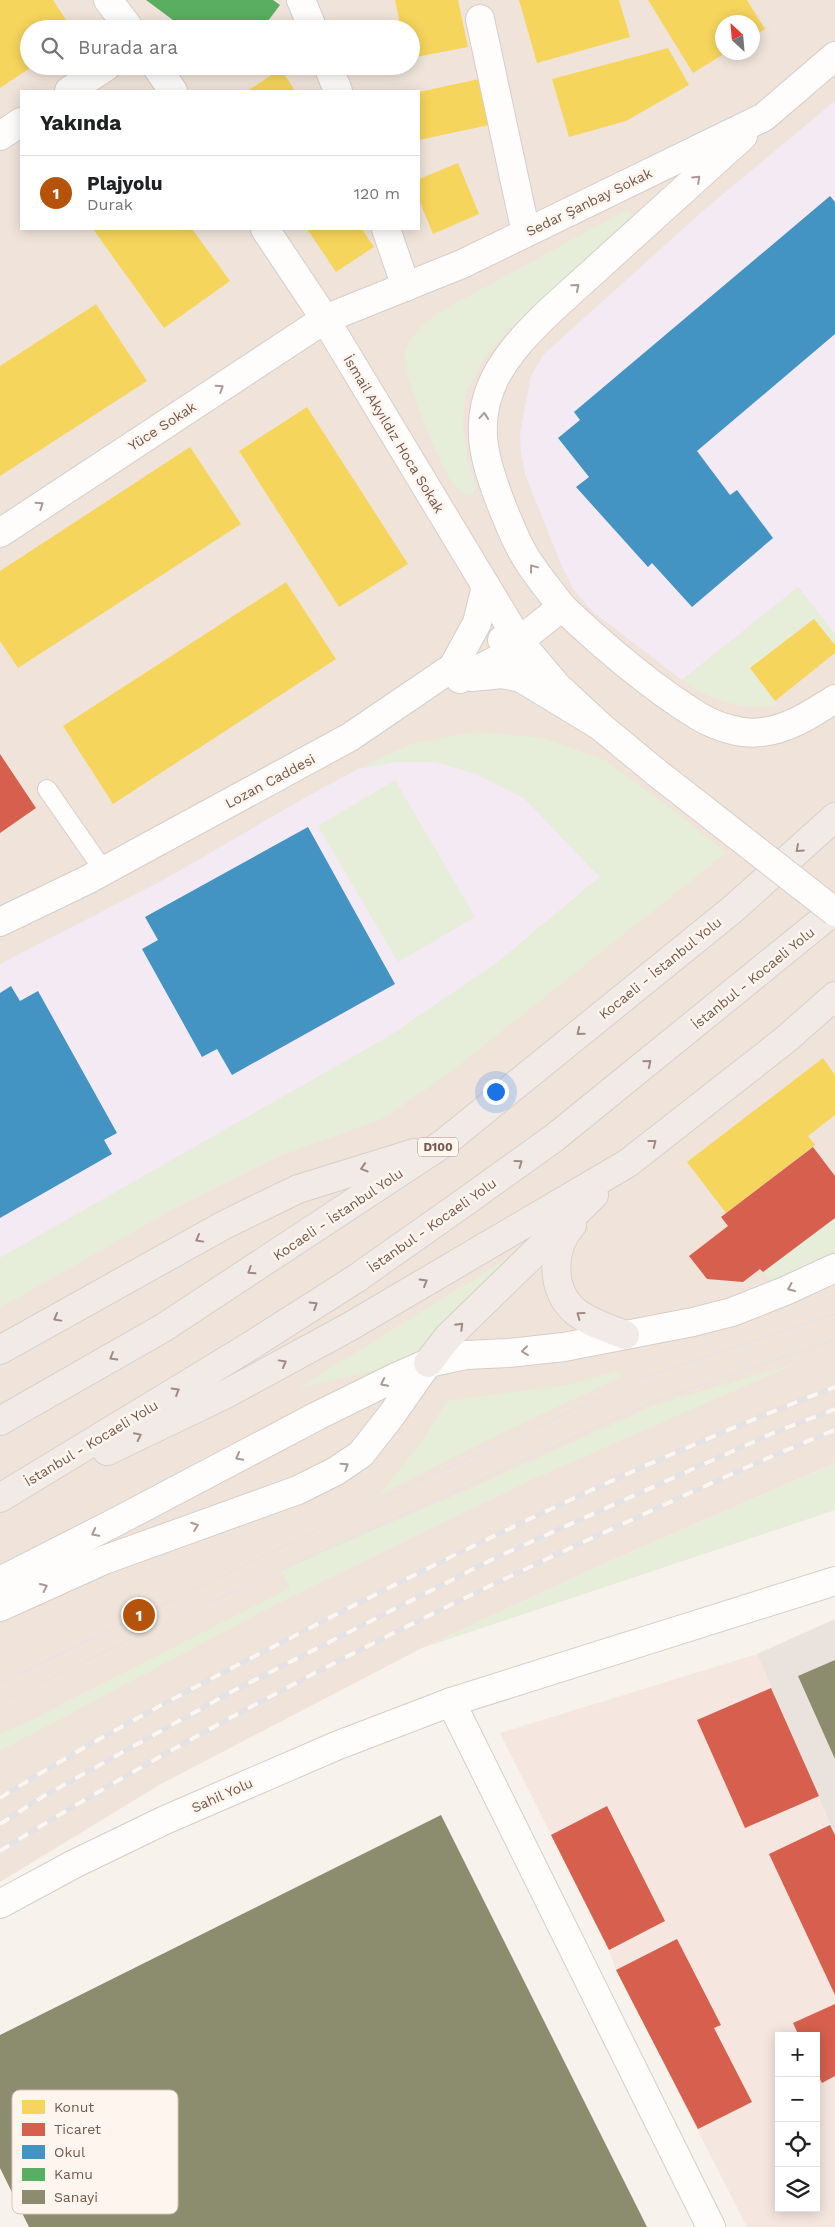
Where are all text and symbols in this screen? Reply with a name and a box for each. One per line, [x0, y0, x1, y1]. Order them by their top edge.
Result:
north arrow [715, 15, 760, 60]
search box [20, 20, 420, 75]
icon: search [38, 34, 66, 62]
text: Burada ara [78, 36, 178, 59]
text: Yakında [40, 110, 121, 135]
street label: Sedar Şanbay Sokak [523, 164, 655, 240]
text: Plajyolu [87, 172, 162, 195]
one-way arrow [692, 176, 701, 185]
text: 1 [53, 184, 59, 203]
text: 120 m [354, 184, 400, 203]
text: Durak [87, 195, 133, 214]
one-way arrow [571, 284, 580, 293]
street label: İsmail Akyıldız Hoca Sokak [340, 352, 448, 516]
one-way arrow [215, 384, 224, 394]
street label: Yüce Sokak [125, 398, 199, 454]
one-way arrow [478, 412, 489, 420]
one-way arrow [35, 502, 44, 511]
one-way arrow [530, 564, 539, 574]
street label: Lozan Caddesi [222, 751, 318, 811]
one-way arrow [795, 844, 804, 853]
street label: Kocaeli - İstanbul Yolu [595, 914, 725, 1022]
street label: İstanbul - Kocaeli Yolu [688, 924, 818, 1032]
one-way arrow [577, 1027, 586, 1036]
one-way arrow [642, 1061, 651, 1069]
your location [483, 1079, 509, 1105]
road number: D100 [418, 1138, 458, 1156]
one-way arrow [647, 1141, 656, 1149]
one-way arrow [514, 1160, 523, 1169]
one-way arrow [360, 1163, 368, 1173]
street label: Kocaeli - İstanbul Yolu [270, 1165, 406, 1263]
street label: İstanbul - Kocaeli Yolu [365, 1175, 499, 1275]
one-way arrow [195, 1233, 204, 1243]
one-way arrow [247, 1265, 256, 1275]
one-way arrow [419, 1278, 428, 1288]
one-way arrow [787, 1282, 796, 1293]
one-way arrow [308, 1302, 317, 1311]
one-way arrow [53, 1312, 62, 1322]
one-way arrow [577, 1312, 586, 1321]
one-way arrow [454, 1323, 463, 1332]
one-way arrow [521, 1346, 529, 1357]
one-way arrow [109, 1350, 118, 1360]
one-way arrow [278, 1359, 287, 1369]
one-way arrow [380, 1377, 389, 1387]
one-way arrow [171, 1387, 180, 1397]
street label: İstanbul - Kocaeli Yolu [21, 1397, 161, 1489]
one-way arrow [133, 1432, 142, 1442]
one-way arrow [235, 1451, 244, 1461]
one-way arrow [340, 1462, 349, 1472]
one-way arrow [190, 1522, 199, 1532]
one-way arrow [92, 1527, 101, 1537]
one-way arrow [39, 1583, 48, 1593]
pin: 1 [123, 1596, 155, 1634]
street label: Sahil Yolu [189, 1774, 255, 1816]
map controls [775, 2032, 820, 2212]
button: + [775, 2032, 820, 2077]
button: − [775, 2077, 820, 2122]
legend [12, 2090, 178, 2214]
text: Konut [54, 2099, 94, 2115]
text: Ticaret [54, 2121, 101, 2137]
button: locate [775, 2122, 820, 2167]
text: Okul [54, 2144, 86, 2160]
text: Kamu [54, 2166, 93, 2182]
button: layers [775, 2167, 820, 2212]
text: Sanayi [54, 2189, 98, 2205]

